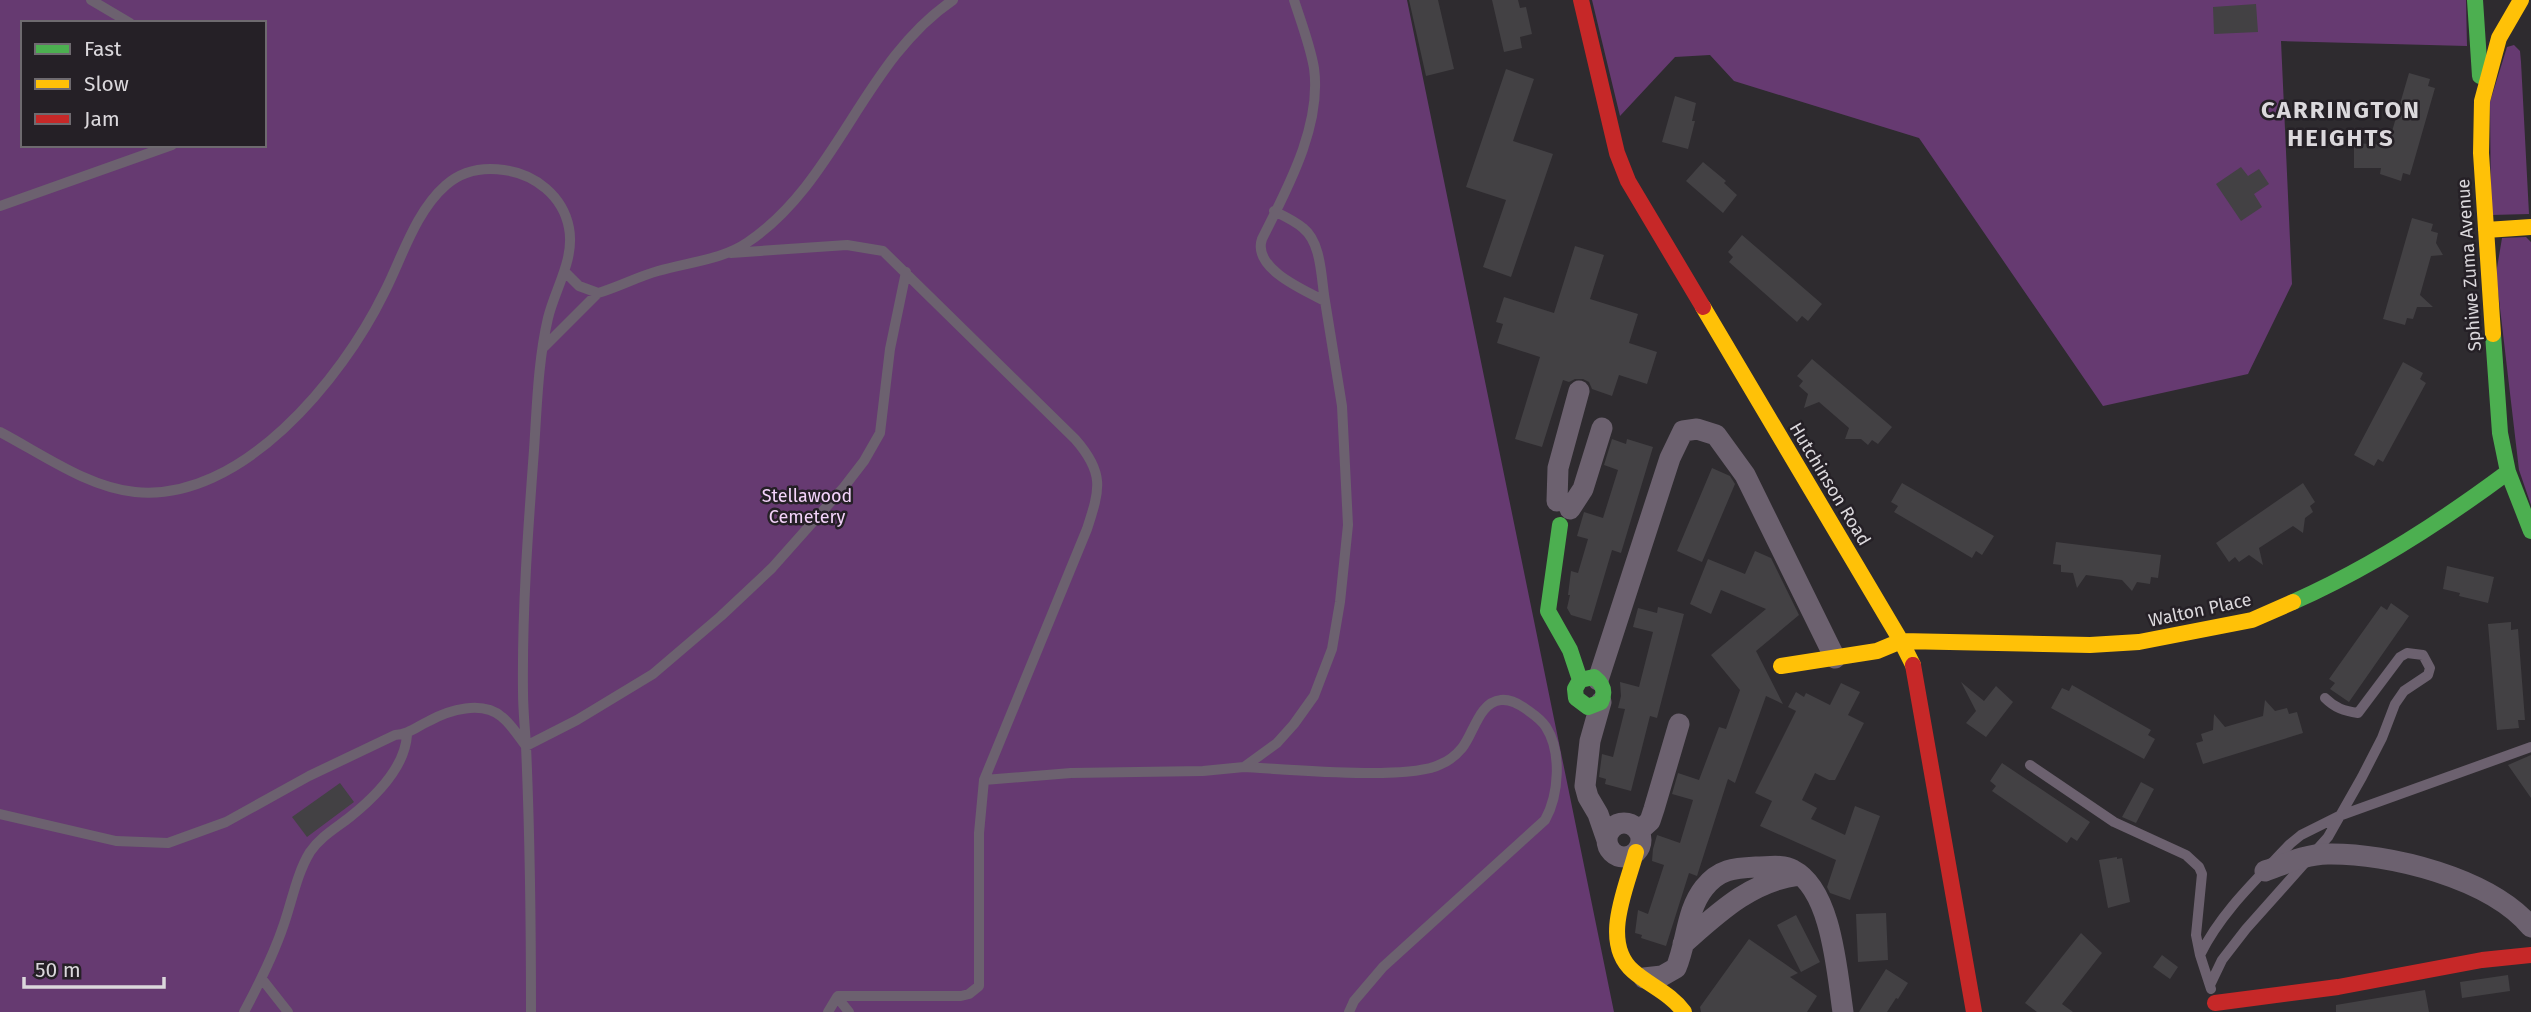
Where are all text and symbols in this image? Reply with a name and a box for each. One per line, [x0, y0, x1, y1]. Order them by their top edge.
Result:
legend [21, 21, 266, 147]
text: Fast [84, 36, 122, 62]
text: Slow [84, 71, 129, 97]
district label: CARRINGTON HEIGHTS [2261, 96, 2421, 152]
text: Jam [84, 106, 120, 132]
street label: Sphiwe Zuma Avenue [2452, 178, 2486, 352]
street label: Hutchinson Road [1785, 419, 1875, 549]
park label: Stellawood Cemetery [762, 485, 852, 528]
street label: Walton Place [2147, 588, 2253, 632]
scale bar [24, 946, 164, 990]
text: 50 m [35, 957, 81, 983]

